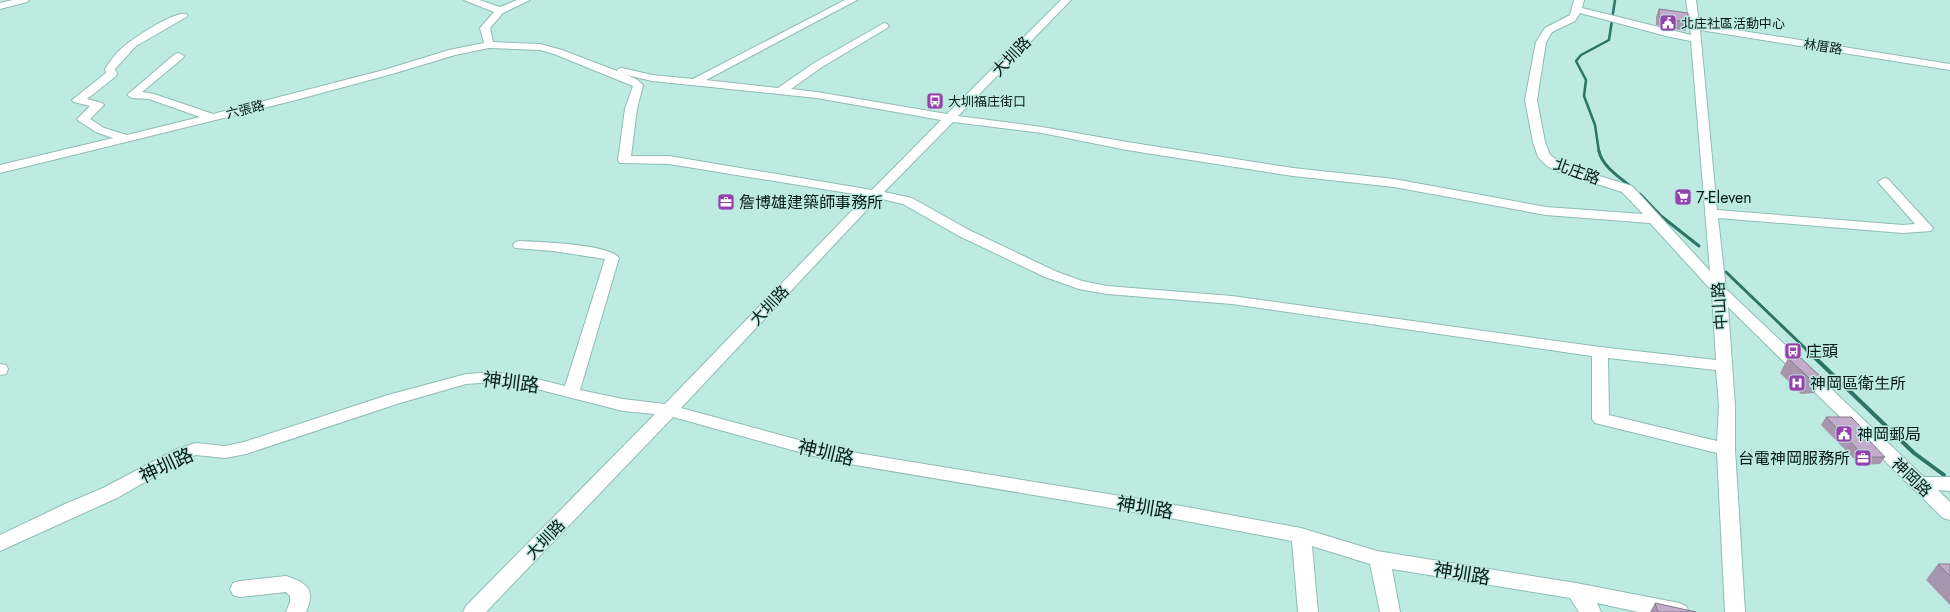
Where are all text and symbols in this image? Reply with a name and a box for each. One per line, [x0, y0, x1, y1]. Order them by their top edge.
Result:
public building icon: 北庄社區活動中心 [1658, 13, 1678, 33]
place label: 北庄社區活動中心 [1681, 14, 1785, 33]
street label: 大圳路 [986, 31, 1036, 82]
street label: 林厝路 [1802, 34, 1844, 59]
bus stop icon: 大圳福庄街口 [925, 91, 945, 111]
place label: 大圳福庄街口 [948, 92, 1026, 111]
street label: 六張路 [224, 96, 266, 123]
street label: 北庄路 [1550, 152, 1603, 190]
place label: 7-Eleven [1696, 186, 1752, 209]
supermarket icon: 7-Eleven [1673, 187, 1693, 207]
place label: 詹博雄建築師事務所 [739, 191, 883, 214]
office icon: 詹博雄建築師事務所 [716, 192, 736, 212]
street label: 大圳路 [744, 280, 794, 331]
street label: 中山路 [1706, 281, 1733, 331]
place label: 庄頭 [1806, 340, 1838, 363]
bus stop icon: 庄頭 [1783, 341, 1803, 361]
street label: 神圳路 [481, 366, 541, 399]
place label: 神岡區衛生所 [1810, 372, 1906, 395]
hospital icon: 神岡區衛生所 [1787, 373, 1807, 393]
place label: 神岡郵局 [1857, 423, 1921, 446]
public building icon: 神岡郵局 [1834, 424, 1854, 444]
street label: 神圳路 [795, 433, 857, 472]
street label: 神圳路 [135, 441, 198, 490]
place label: 台電神岡服務所 [1738, 447, 1850, 470]
office icon: 台電神岡服務所 [1853, 448, 1873, 468]
street label: 神岡路 [1886, 452, 1937, 502]
street label: 神圳路 [1115, 490, 1175, 525]
street label: 大圳路 [520, 514, 570, 565]
street label: 神圳路 [1432, 556, 1492, 591]

